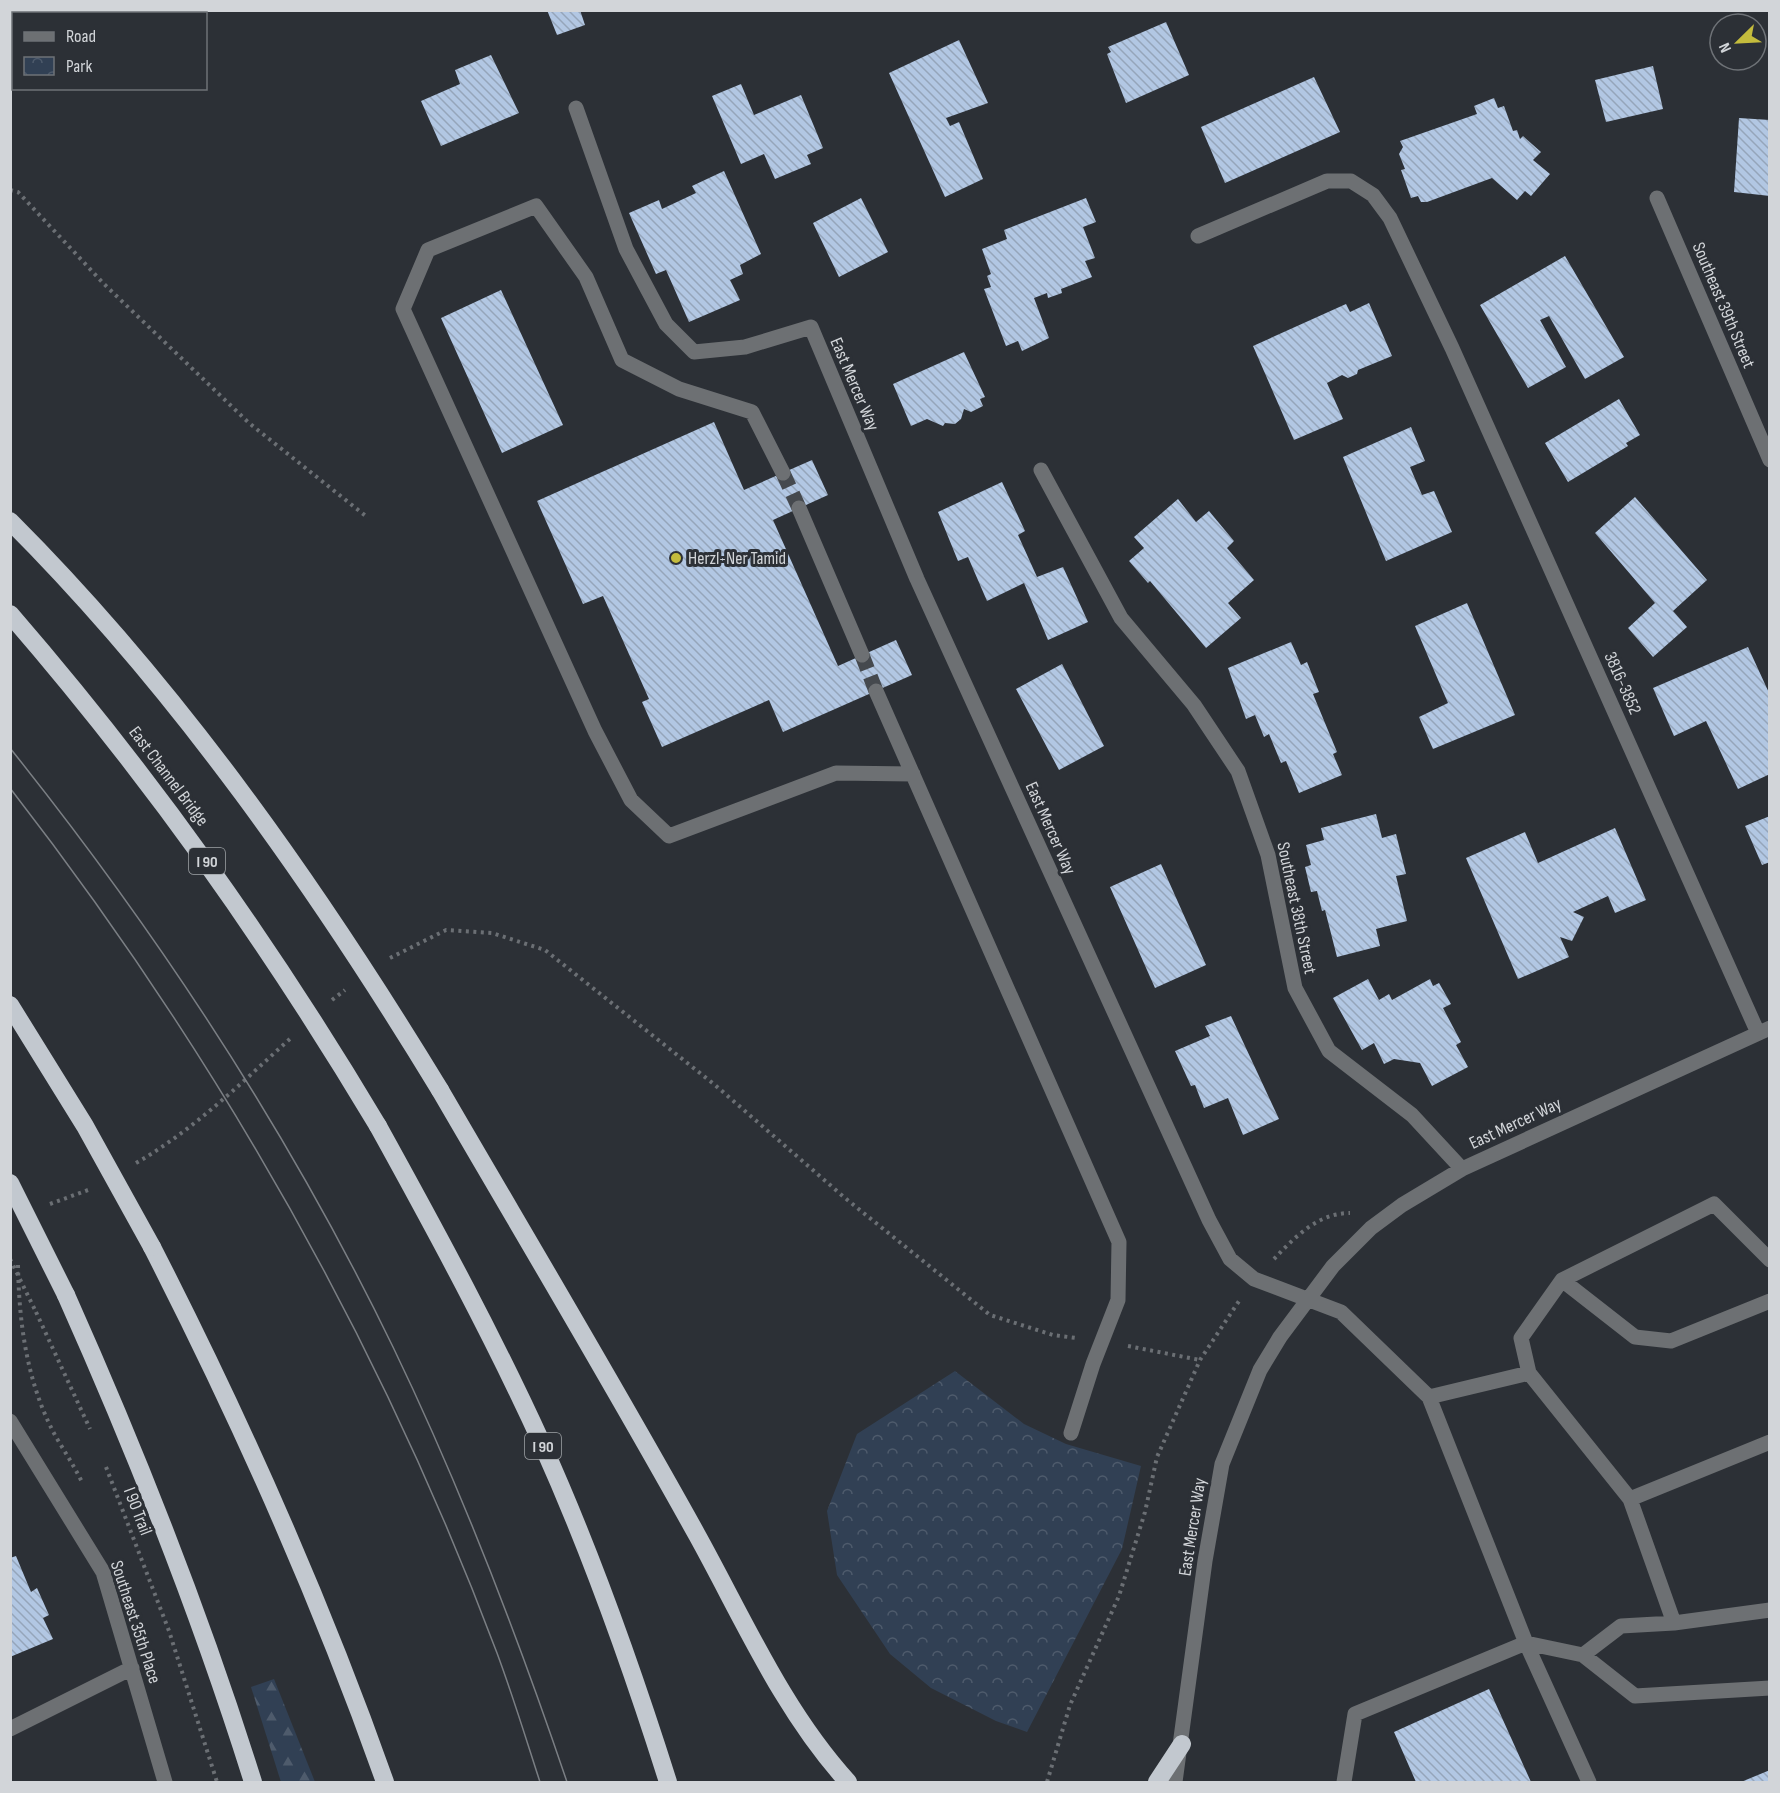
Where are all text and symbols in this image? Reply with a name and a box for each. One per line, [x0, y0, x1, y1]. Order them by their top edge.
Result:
legend [12, 12, 207, 90]
north arrow [1708, 12, 1768, 72]
text: Road [66, 26, 96, 47]
text: N [1715, 40, 1736, 55]
text: Park [66, 56, 92, 77]
street label: Southeast 39th Street [1688, 239, 1760, 372]
street label: East Mercer Way [826, 334, 884, 434]
place label: Herzl-Ner Tamid [688, 548, 786, 569]
marker: Herzl-Ner Tamid [669, 551, 683, 565]
street label: 3816-3852 [1599, 649, 1646, 718]
street label: East Channel Bridge [124, 722, 213, 830]
street label: East Mercer Way [1021, 779, 1080, 878]
street label: Southeast 38th Street [1272, 840, 1321, 976]
road number: I 90 [189, 848, 225, 874]
street label: East Mercer Way [1466, 1093, 1565, 1154]
road number: I 90 [525, 1433, 561, 1459]
street label: East Mercer Way [1174, 1476, 1211, 1578]
street label: I 90 Trail [119, 1484, 156, 1538]
street label: Southeast 35th Place [106, 1558, 165, 1686]

